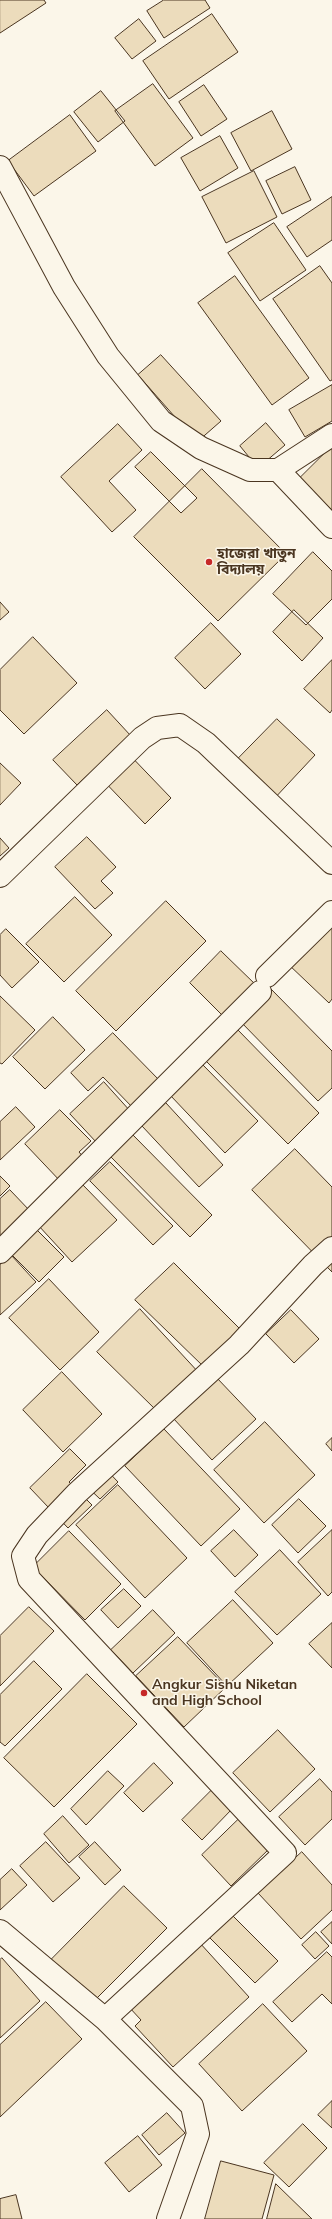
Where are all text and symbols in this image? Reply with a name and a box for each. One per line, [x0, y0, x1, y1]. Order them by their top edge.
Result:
place label: হাজেরা খাতুন বিদ্যালয় [217, 546, 296, 578]
marker: হাজেরা খাতুন বিদ্যালয় [204, 557, 214, 567]
place label: Angkur Sishu Niketan and High School [152, 1677, 297, 1710]
marker: Angkur Sishu Niketan and High School [139, 1688, 149, 1698]

